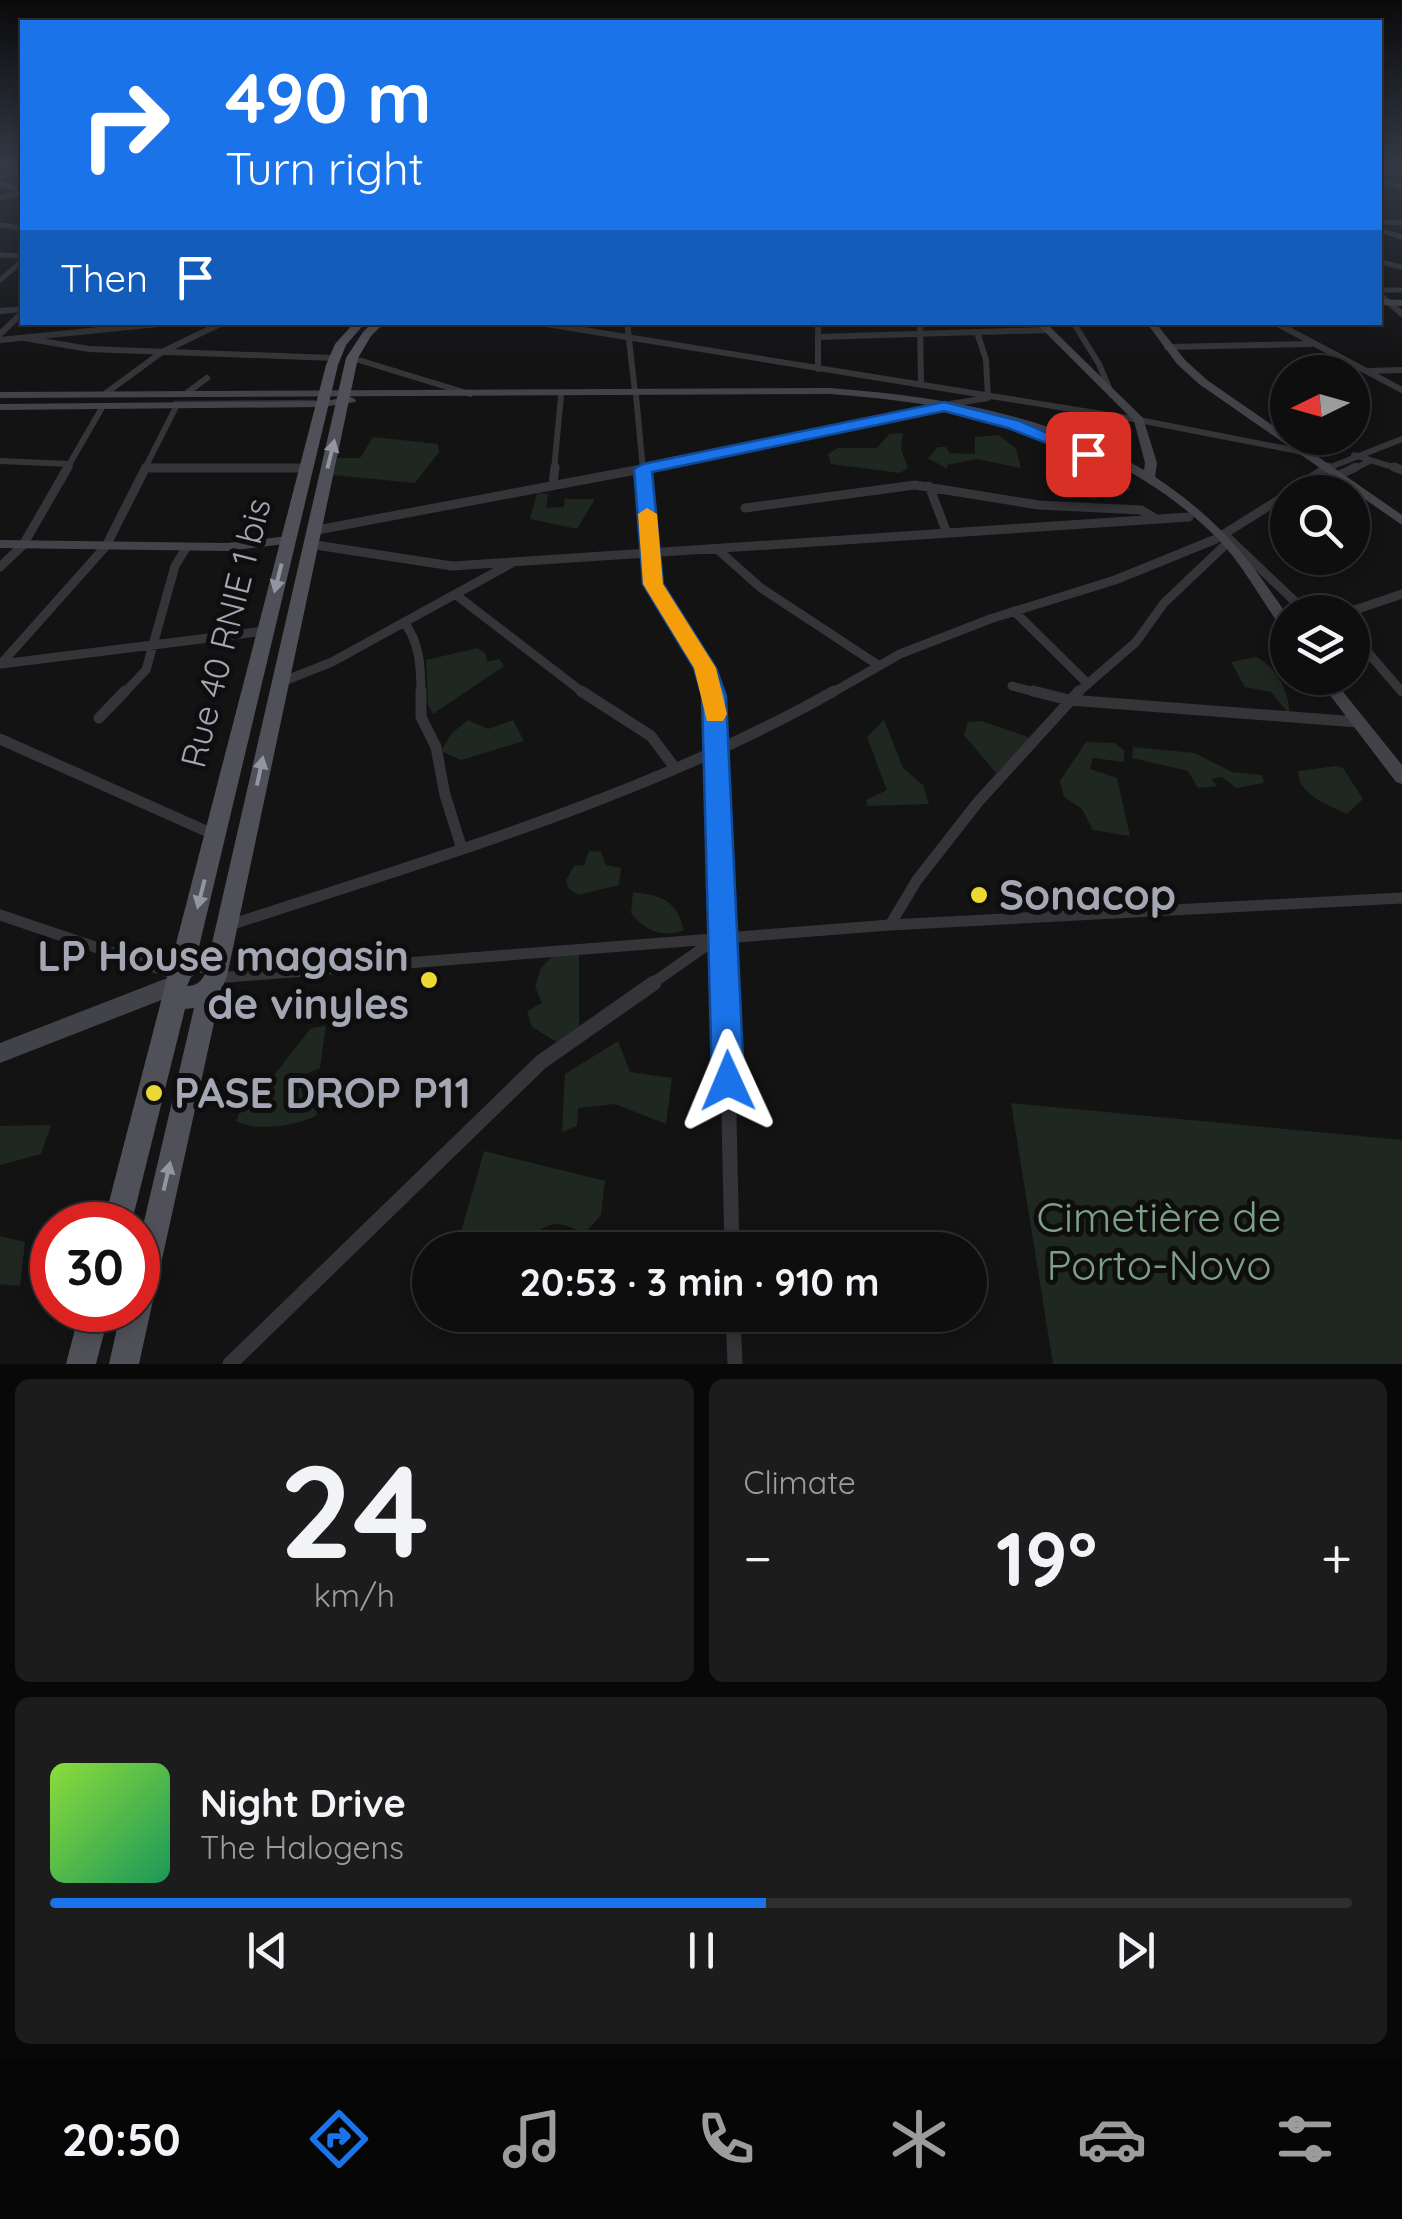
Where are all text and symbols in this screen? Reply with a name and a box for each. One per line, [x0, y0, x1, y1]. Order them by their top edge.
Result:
text: 490 m [225, 53, 432, 141]
icon: right [60, 60, 190, 190]
text: Turn right [225, 140, 424, 196]
icon: arrive [168, 250, 223, 305]
text: Then [60, 254, 148, 302]
north arrow [1270, 355, 1370, 455]
map controls [1270, 355, 1370, 695]
pin [1046, 412, 1131, 497]
icon: arrive [1061, 427, 1116, 482]
one-way arrow [324, 438, 339, 469]
button: search [1270, 475, 1370, 575]
street label: Rue 40 RNIE 1 bis [170, 494, 280, 772]
one-way arrow [270, 563, 285, 594]
button: layers [1270, 595, 1370, 695]
one-way arrow [253, 755, 268, 786]
place label: Sonacop [999, 868, 1176, 921]
one-way arrow [193, 879, 208, 910]
marker: Sonacop [968, 884, 990, 906]
place label: LP House magasin de vinyles [37, 929, 409, 1030]
marker: LP House magasin de vinyles [418, 969, 440, 991]
position arrow [676, 1029, 780, 1133]
place label: PASE DROP P11 [174, 1066, 471, 1119]
marker: PASE DROP P11 [143, 1082, 165, 1104]
one-way arrow [160, 1160, 175, 1191]
park label: Cimetière de Porto-Novo [1036, 1190, 1282, 1291]
speed limit sign: 30 [30, 1202, 160, 1332]
text: 20:53 · 3 min · 910 m [519, 1258, 880, 1306]
text: 24 [279, 1428, 429, 1591]
text: Climate [744, 1462, 856, 1502]
text: 19° [996, 1511, 1097, 1605]
text: − [744, 1523, 772, 1592]
text: + [1321, 1523, 1352, 1592]
text: km/h [314, 1575, 395, 1615]
text: Night Drive [200, 1779, 406, 1827]
text: The Halogens [200, 1827, 404, 1867]
icon: previous [240, 1923, 295, 1978]
icon: pause [674, 1923, 729, 1978]
icon: next [1108, 1923, 1163, 1978]
icon: directions [304, 2104, 374, 2174]
icon: music [497, 2104, 567, 2174]
icon: phone [691, 2104, 761, 2174]
icon: climate [884, 2104, 954, 2174]
icon: car [1077, 2104, 1147, 2174]
icon: filters [1270, 2104, 1340, 2174]
text: 20:50 [62, 2111, 181, 2167]

